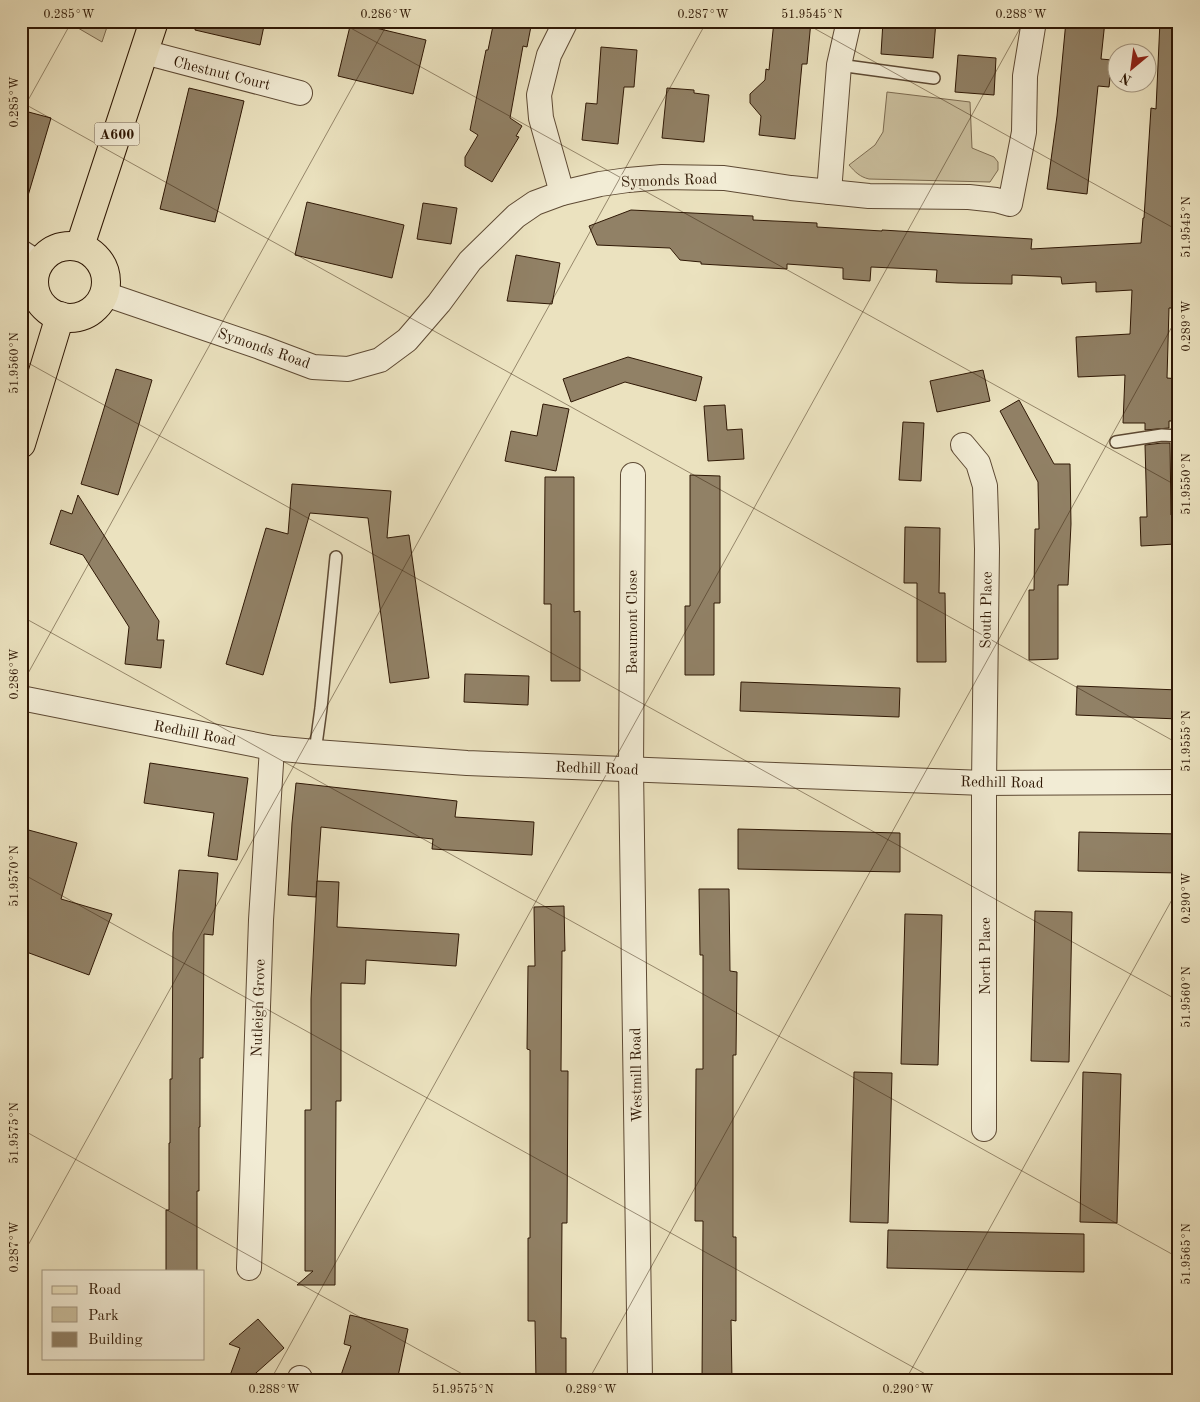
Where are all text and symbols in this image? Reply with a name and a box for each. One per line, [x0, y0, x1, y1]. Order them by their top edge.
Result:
text: 0.285°W [44, 8, 95, 21]
text: 51.9545°N [781, 8, 843, 21]
text: 0.286°W [361, 9, 412, 21]
text: 0.287°W [678, 9, 729, 21]
text: 0.288°W [996, 9, 1047, 21]
north arrow [1108, 42, 1158, 92]
street label: Chestnut Court [172, 55, 272, 94]
text: N [1118, 70, 1134, 87]
text: 0.285°W [8, 76, 21, 127]
road number: A600 [94, 122, 140, 146]
street label: Symonds Road [620, 172, 718, 191]
text: 51.9545°N [1180, 196, 1193, 258]
text: 0.289°W [1181, 300, 1193, 351]
street label: Symonds Road [215, 327, 312, 372]
text: 51.9560°N [8, 332, 21, 394]
text: 51.9550°N [1180, 453, 1193, 515]
street label: Beaumont Close [626, 570, 641, 674]
street label: South Place [979, 571, 996, 649]
text: 0.286°W [9, 648, 21, 699]
text: 51.9555°N [1180, 710, 1193, 772]
street label: Redhill Road [152, 719, 237, 750]
street label: Redhill Road [555, 761, 639, 778]
street label: Redhill Road [960, 775, 1044, 792]
text: 51.9570°N [8, 845, 21, 907]
text: 0.290°W [1181, 872, 1193, 923]
street label: North Place [979, 917, 994, 995]
street label: Nutleigh Grove [250, 959, 269, 1057]
text: 51.9560°N [1180, 966, 1193, 1028]
street label: Westmill Road [629, 1027, 646, 1123]
text: 51.9575°N [8, 1102, 21, 1164]
text: 0.287°W [9, 1221, 21, 1272]
text: 51.9565°N [1180, 1223, 1193, 1285]
legend [42, 1270, 205, 1360]
text: Road [88, 1283, 122, 1298]
text: Park [88, 1309, 119, 1324]
text: Building [88, 1333, 143, 1348]
text: 51.9575°N [432, 1383, 494, 1396]
text: 0.288°W [249, 1384, 300, 1396]
text: 0.289°W [566, 1384, 617, 1396]
text: 0.290°W [883, 1384, 934, 1396]

